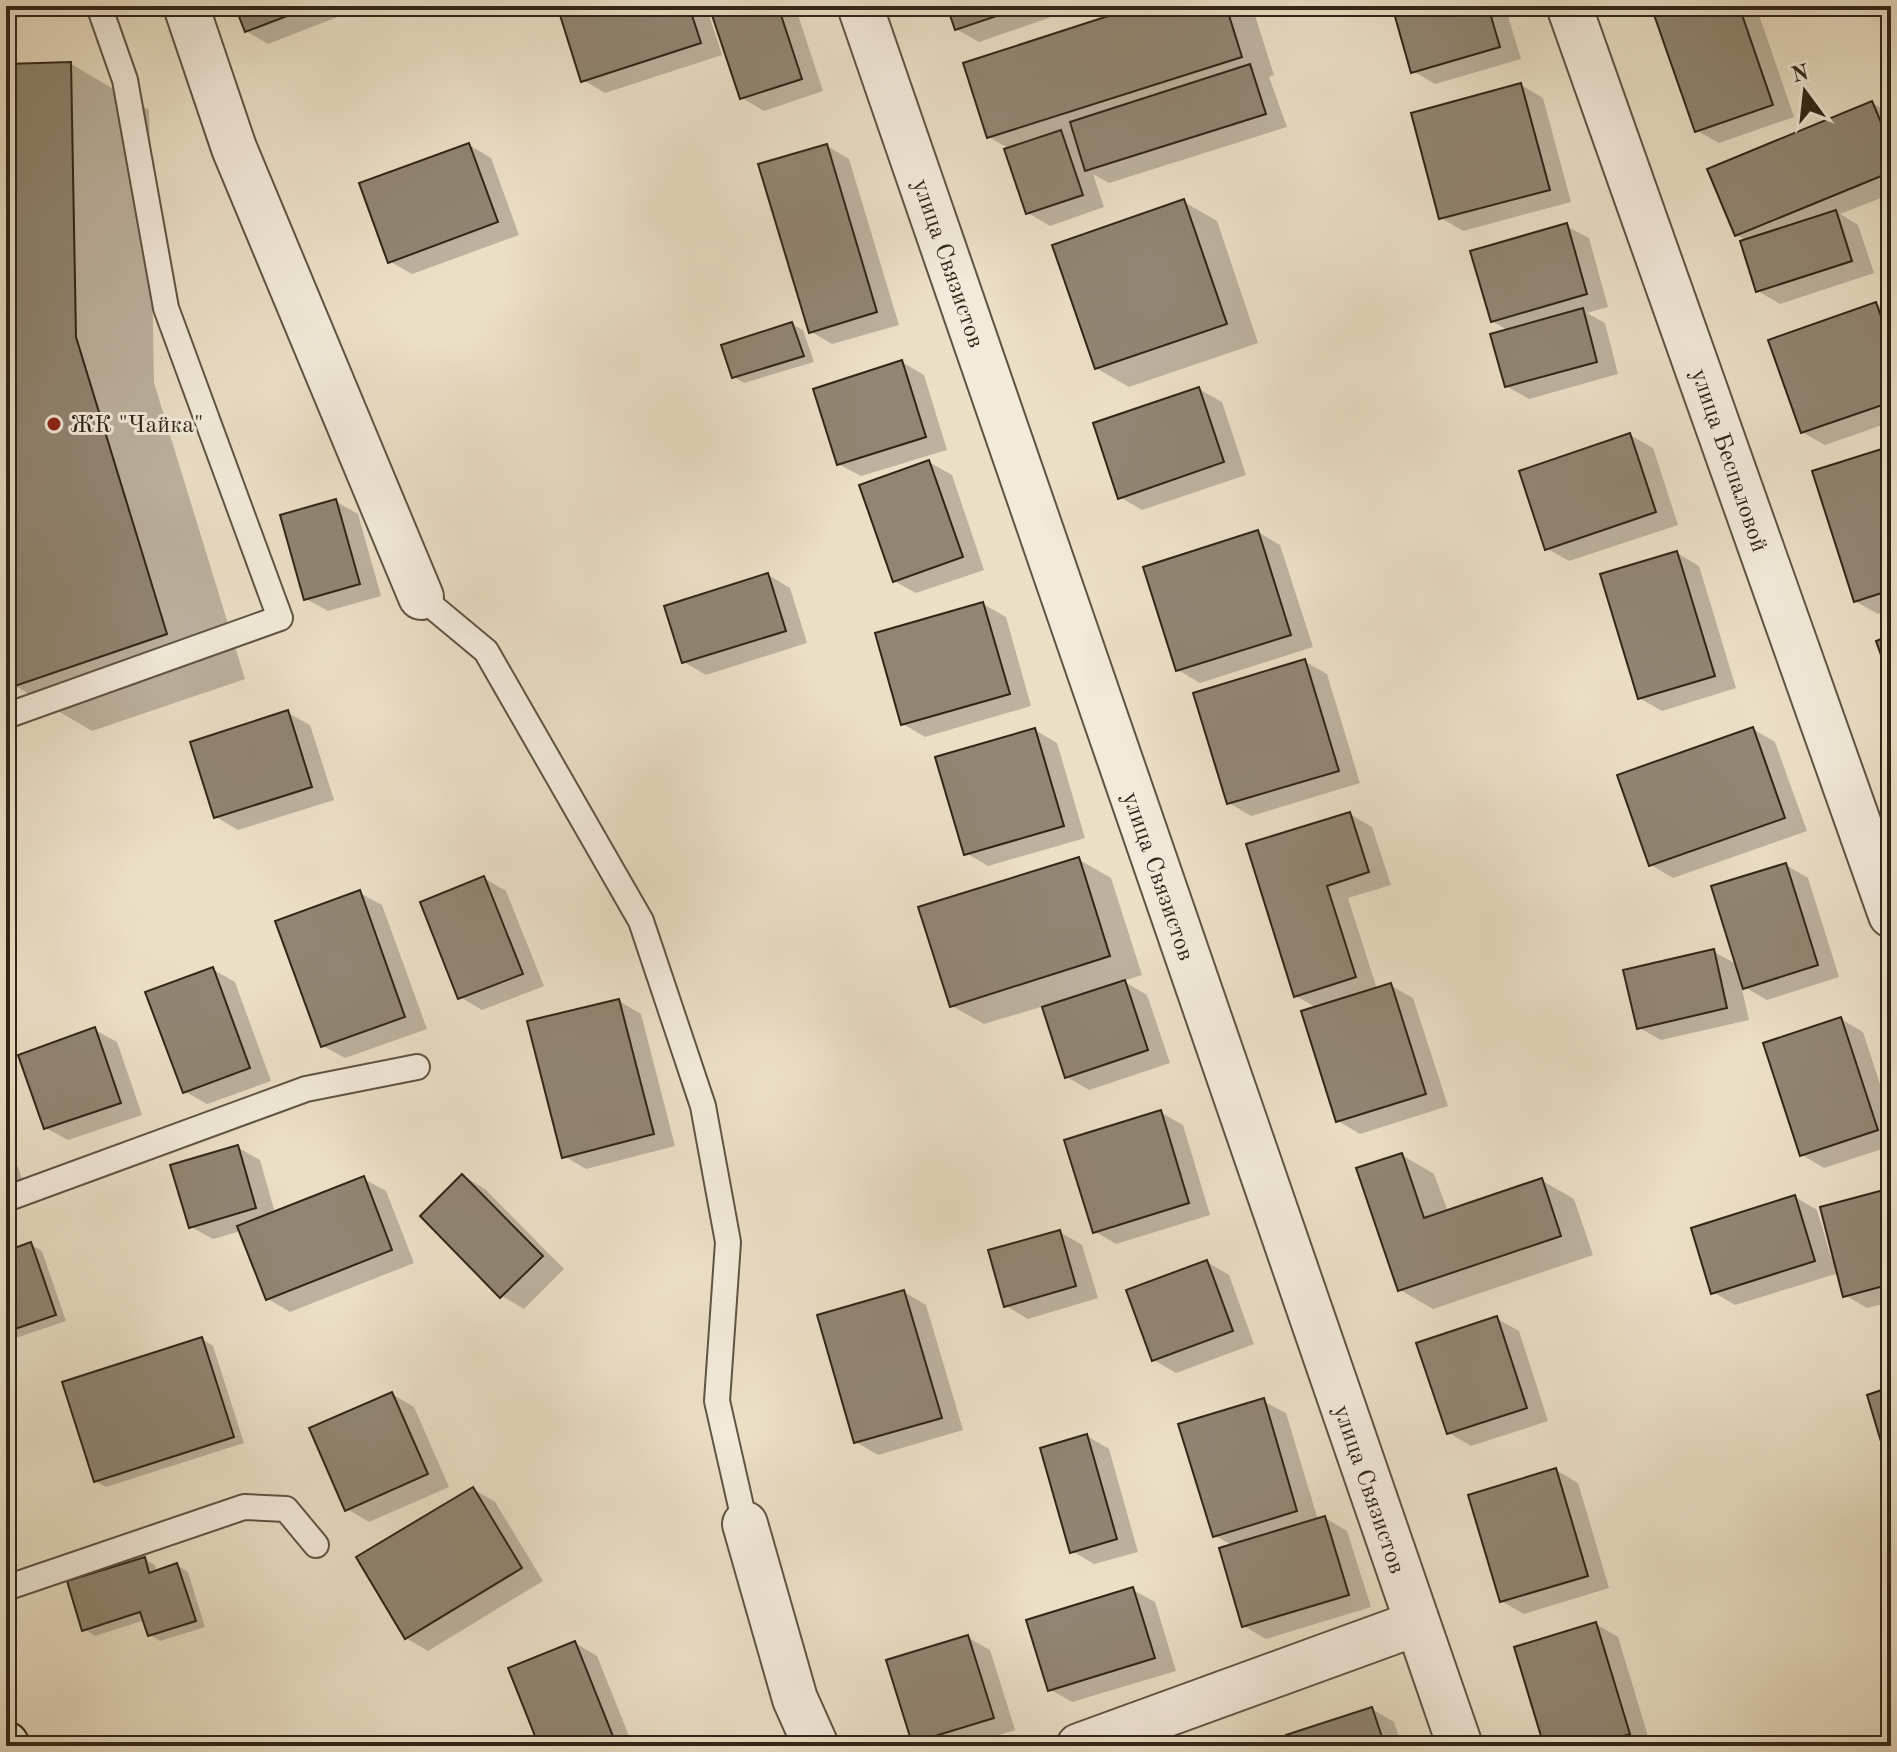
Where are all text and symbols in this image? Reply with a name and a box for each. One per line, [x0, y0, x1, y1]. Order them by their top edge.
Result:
north arrow [1765, 52, 1845, 132]
text: N [1789, 62, 1811, 87]
street label: улица Связистов [907, 176, 987, 351]
street label: улица Беспаловой [1686, 366, 1771, 555]
place label: ЖК "Чайка" [70, 414, 204, 438]
marker: ЖК "Чайка" [45, 415, 63, 433]
street label: улица Связистов [1117, 789, 1197, 964]
street label: улица Связистов [1328, 1402, 1408, 1577]

